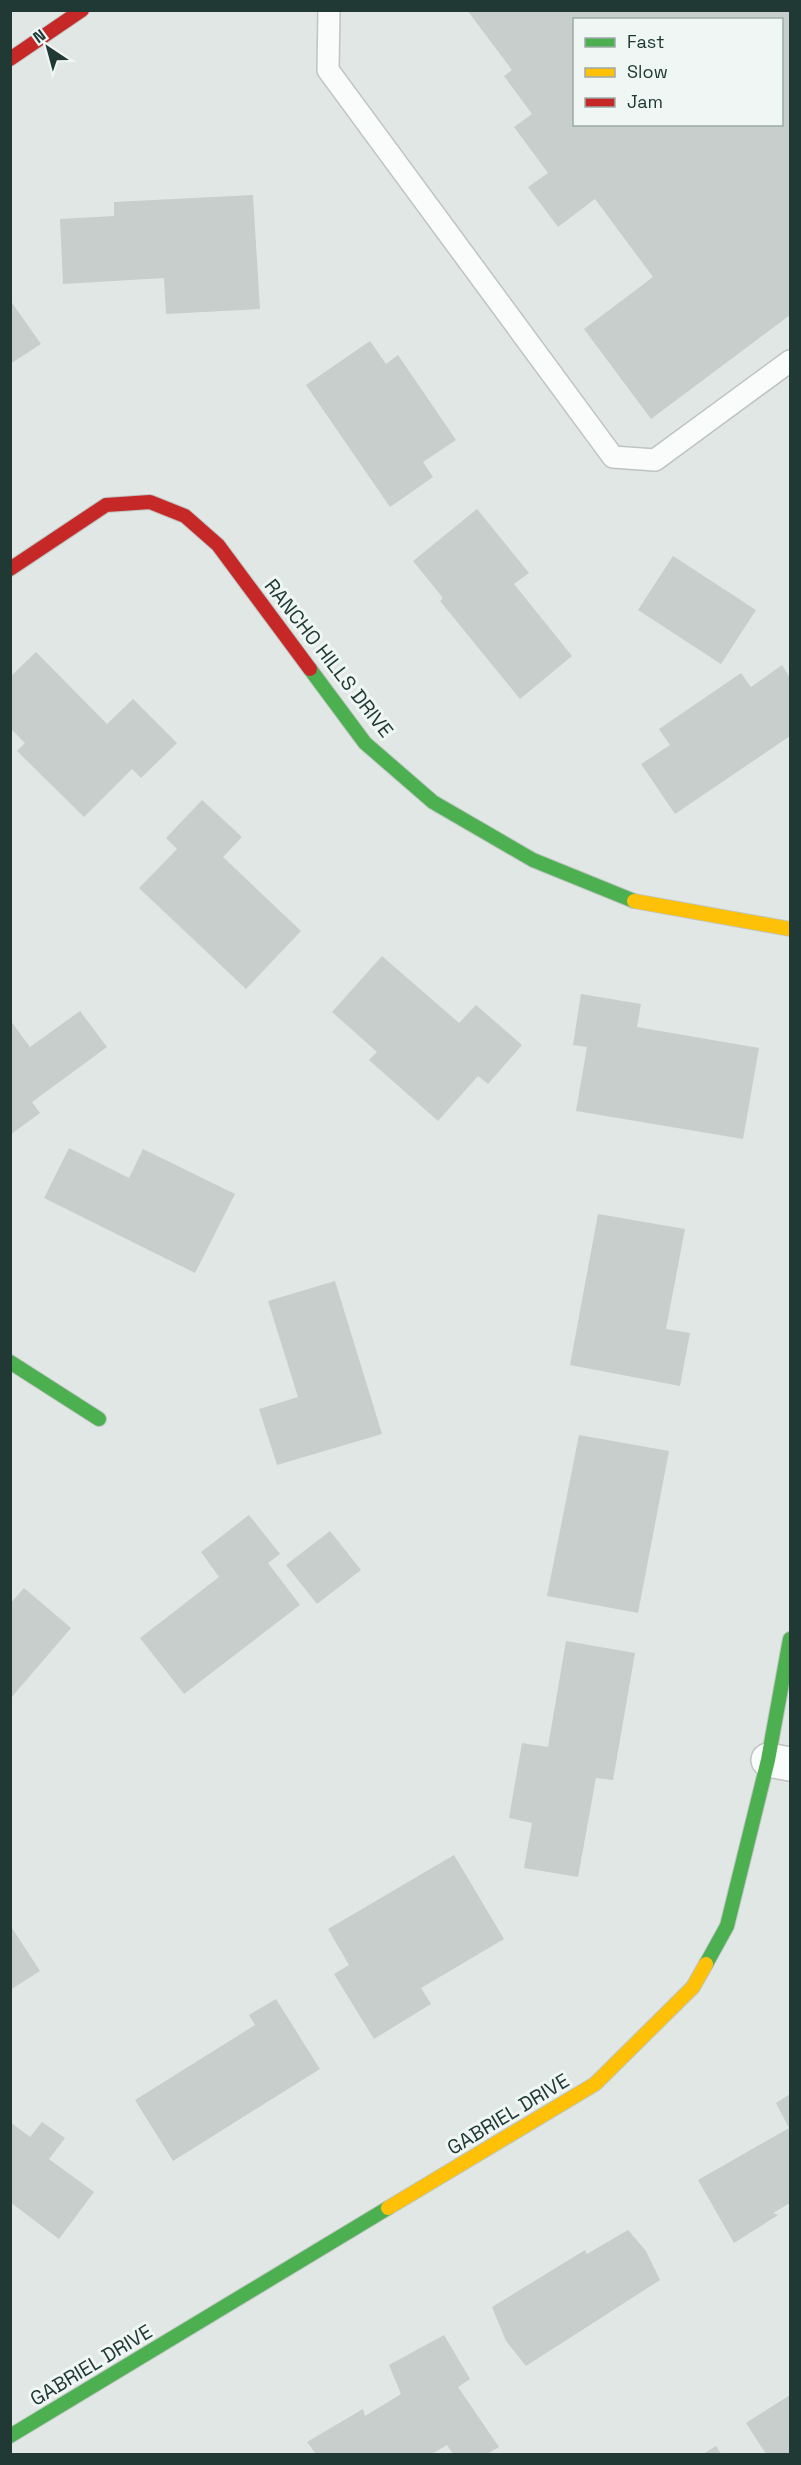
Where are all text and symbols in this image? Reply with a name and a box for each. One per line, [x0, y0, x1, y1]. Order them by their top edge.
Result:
north arrow [18, 18, 78, 78]
legend [573, 18, 783, 126]
text: N [29, 25, 50, 48]
text: Fast [627, 30, 664, 53]
text: Slow [627, 60, 668, 83]
text: Jam [627, 90, 663, 113]
street label: RANCHO HILLS DRIVE [259, 573, 399, 743]
street label: GABRIEL DRIVE [442, 2067, 574, 2161]
street label: GABRIEL DRIVE [25, 2318, 157, 2412]

